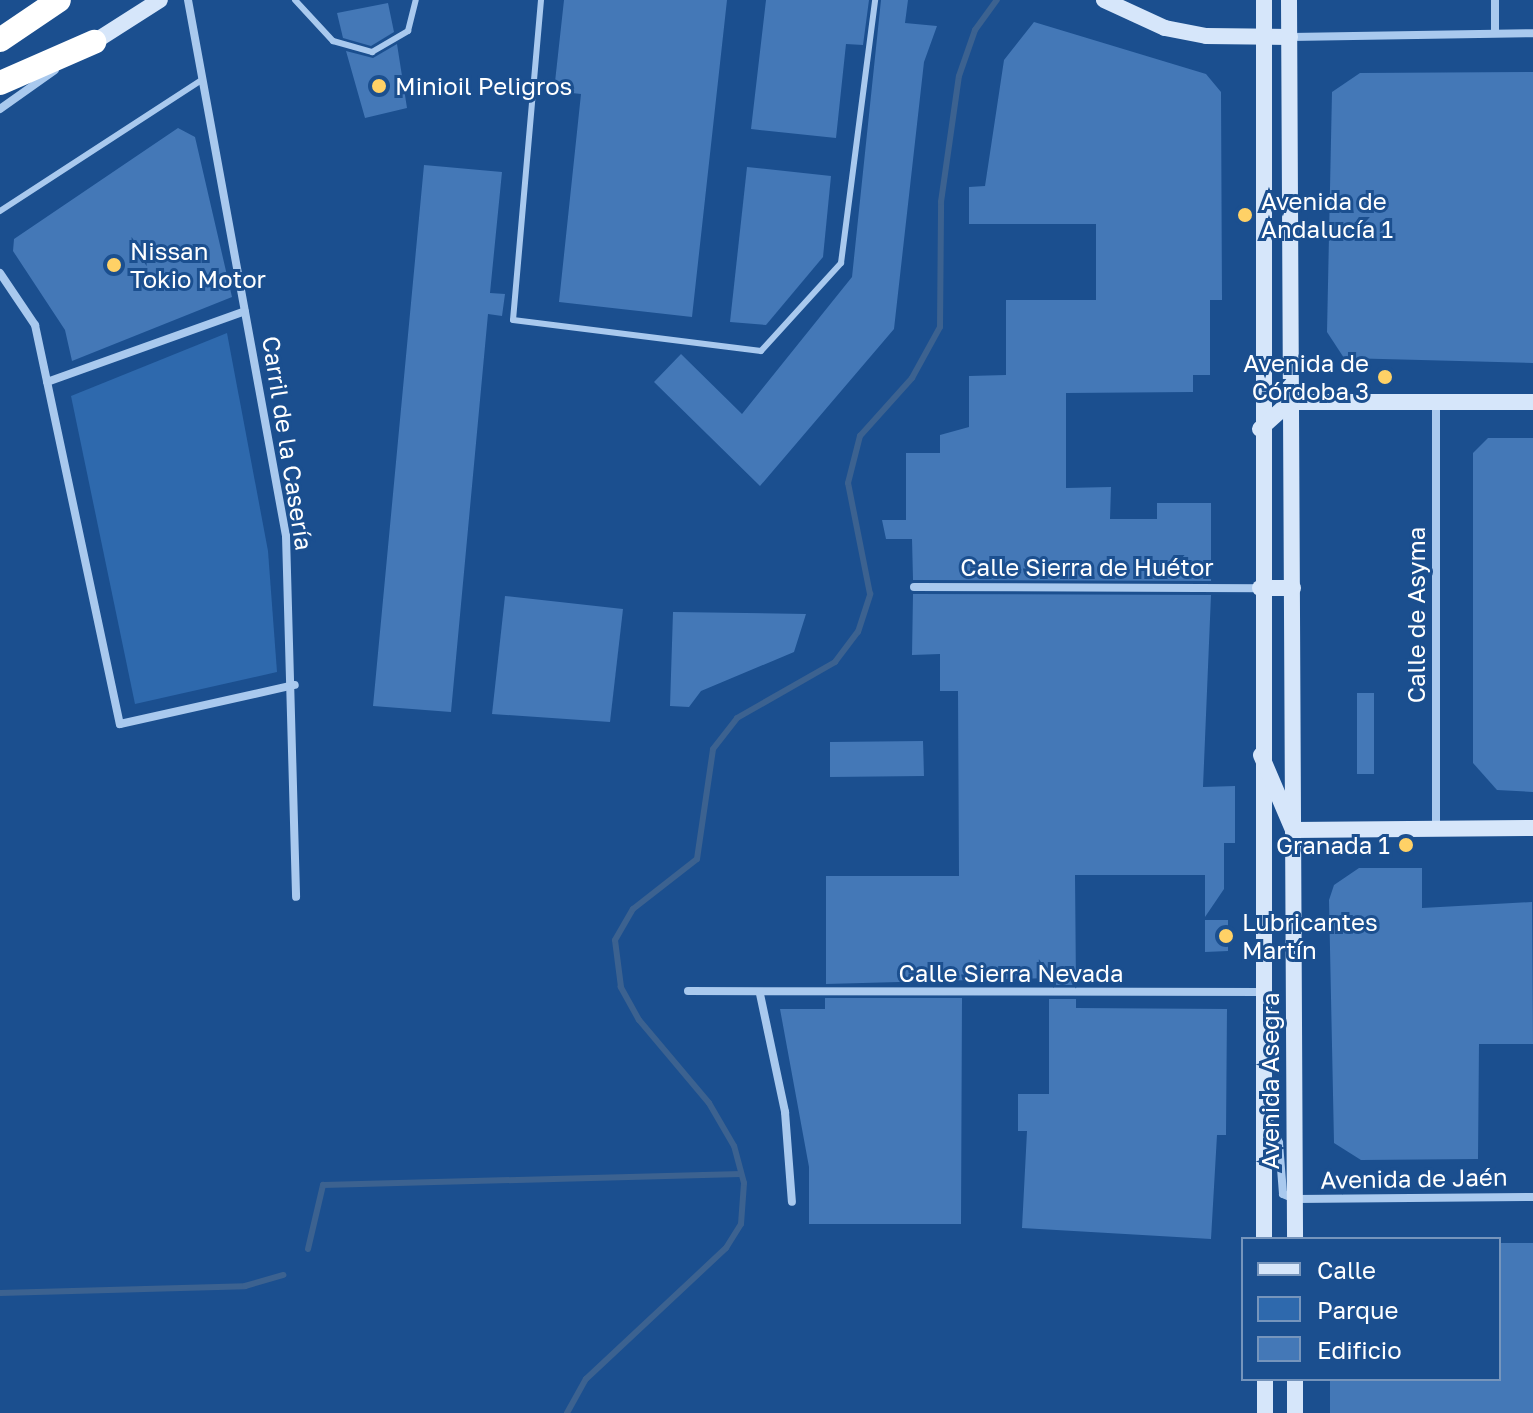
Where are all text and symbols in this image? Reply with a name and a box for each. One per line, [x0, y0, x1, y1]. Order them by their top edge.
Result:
place label: Minioil Peligros [395, 72, 572, 100]
marker: Minioil Peligros [370, 77, 388, 95]
place label: Avenida de Andalucía 1 [1261, 187, 1393, 243]
marker: Avenida de Andalucía 1 [1236, 206, 1254, 224]
place label: Nissan Tokio Motor [130, 237, 266, 293]
marker: Nissan Tokio Motor [105, 256, 123, 274]
street label: Carril de la Casería [257, 334, 319, 552]
place label: Avenida de Córdoba 3 [1243, 349, 1369, 405]
marker: Avenida de Córdoba 3 [1376, 368, 1394, 386]
street label: Calle de Asyma [1402, 527, 1430, 703]
street label: Calle Sierra de Huétor [960, 553, 1214, 581]
place label: Granada 1 [1276, 831, 1390, 859]
marker: Granada 1 [1397, 836, 1415, 854]
place label: Lubricantes Martín [1242, 908, 1378, 964]
marker: Lubricantes Martín [1217, 927, 1235, 945]
street label: Calle Sierra Nevada [899, 959, 1123, 987]
street label: Avenida Asegra [1256, 992, 1284, 1170]
street label: Avenida de Jaén [1320, 1162, 1508, 1194]
legend [1241, 1237, 1501, 1381]
text: Calle [1317, 1255, 1376, 1284]
text: Parque [1317, 1295, 1398, 1324]
text: Edificio [1317, 1335, 1402, 1364]

